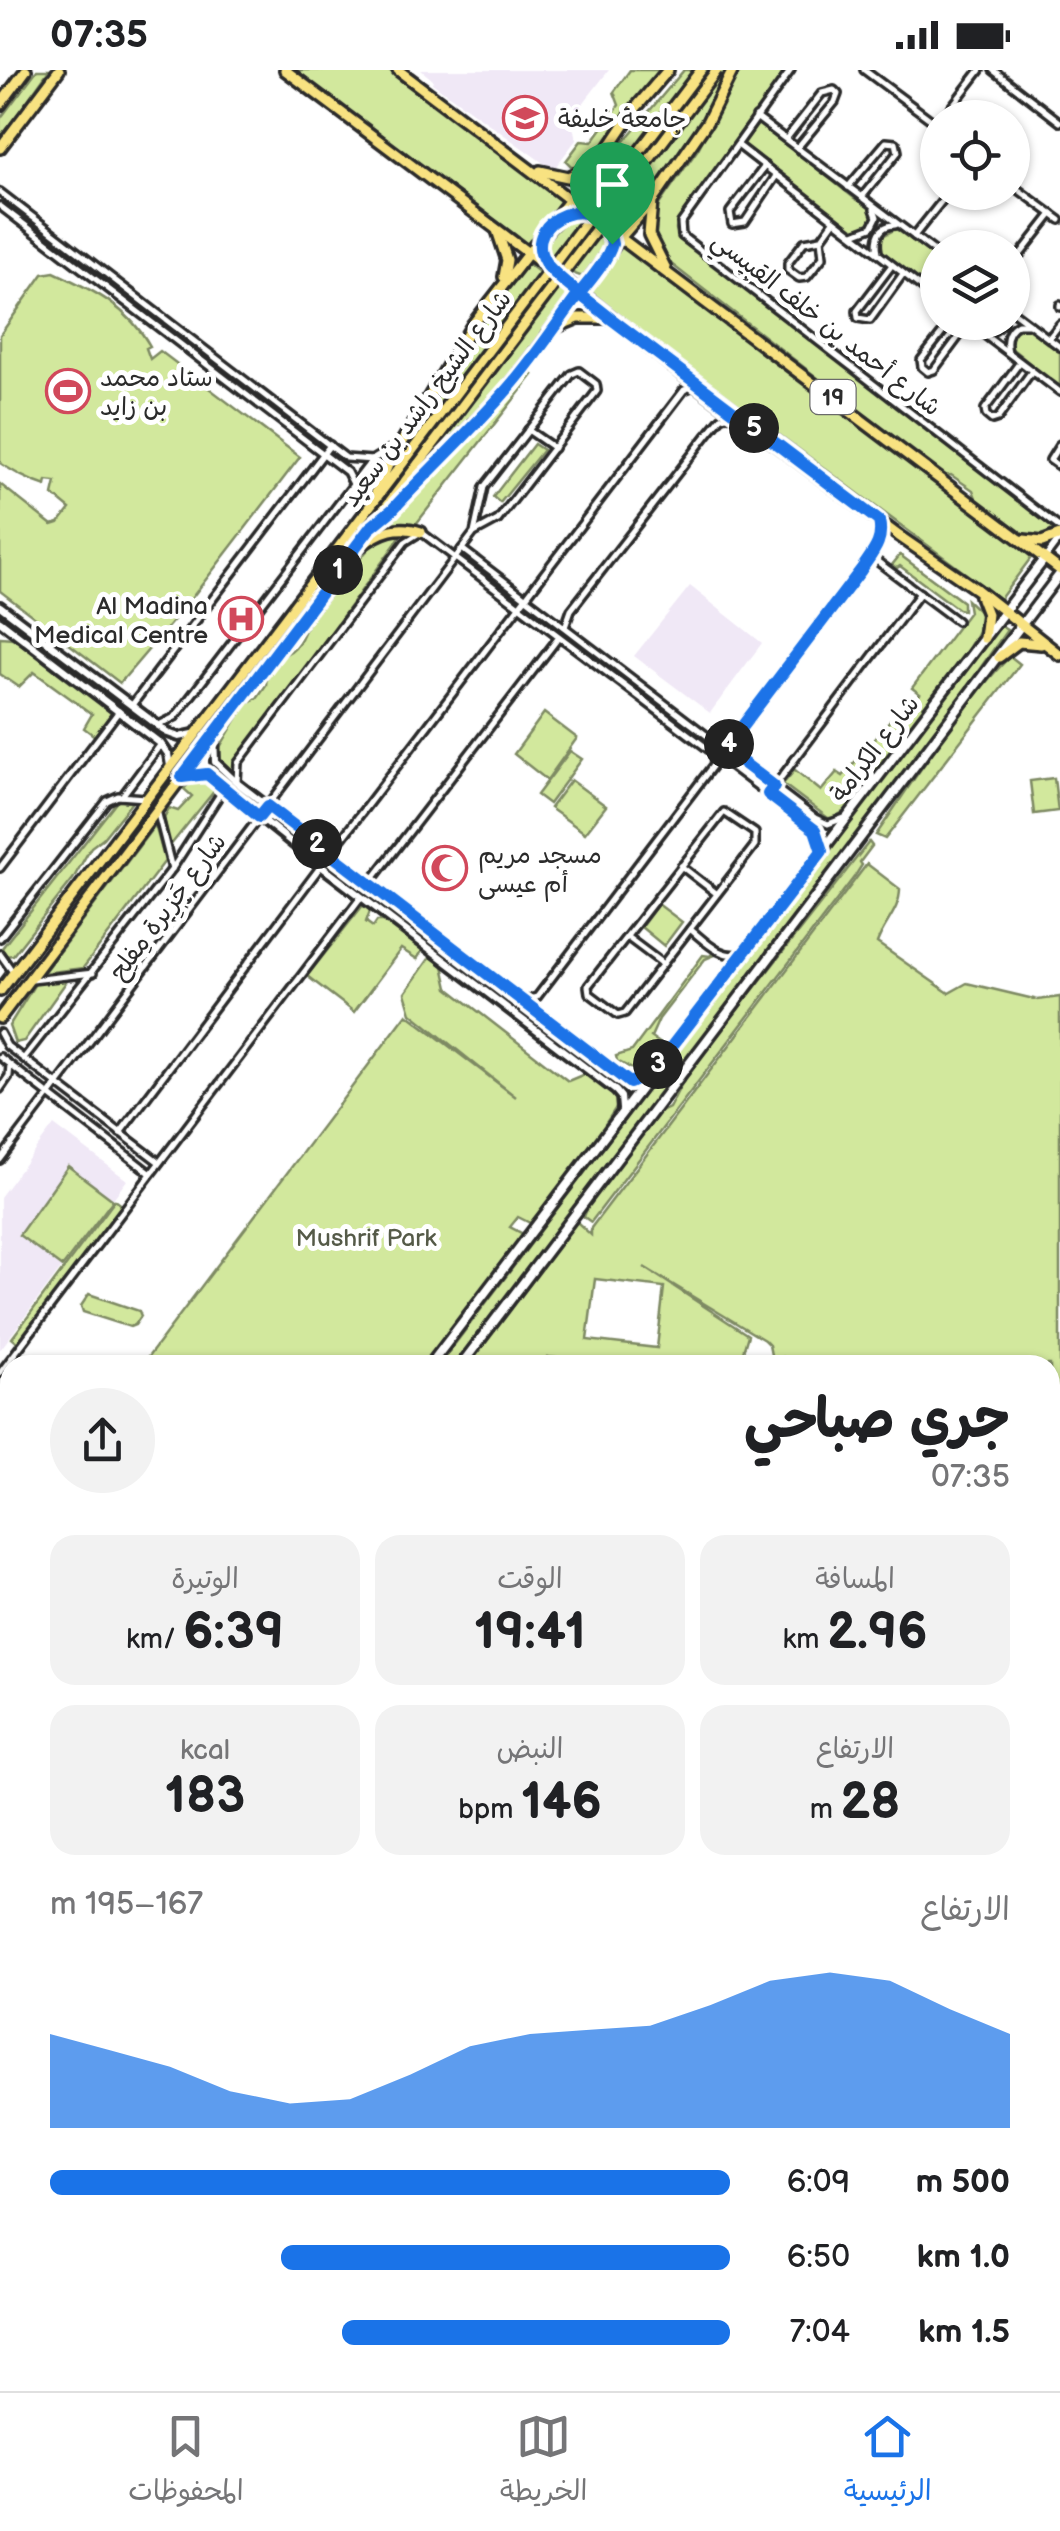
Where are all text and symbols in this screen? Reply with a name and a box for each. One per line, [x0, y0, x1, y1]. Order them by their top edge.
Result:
text: 07:35 [50, 13, 148, 58]
school or university icon: جامعة خليفة [502, 95, 548, 141]
map controls [920, 100, 1030, 340]
button: locate [920, 100, 1030, 210]
place label: جامعة خليفة [558, 104, 686, 135]
pin [570, 142, 655, 245]
icon: arrive [585, 157, 640, 212]
street label: شارع أحمد بن خلف القبيسي [702, 225, 947, 427]
button: layers [920, 230, 1030, 340]
street label: شارع الشيخ راشد بن سعيد [336, 284, 520, 514]
place label: ستاد محمد بن زايد [100, 363, 213, 423]
sports icon: ستاد محمد بن زايد [45, 368, 91, 414]
road number: 19 [810, 380, 856, 414]
pin: 5 [729, 403, 779, 453]
text: 5 [746, 411, 762, 444]
pin: 1 [313, 545, 363, 595]
text: 1 [332, 553, 344, 586]
place label: Al Madina Medical Centre [34, 591, 208, 651]
hospital icon: Al Madina Medical Centre [218, 596, 264, 642]
street label: شارع الكرامة [824, 689, 927, 809]
pin: 4 [704, 719, 754, 769]
text: 4 [721, 727, 737, 760]
pin: 2 [292, 819, 342, 869]
street label: شارع جَزِيرة مِفلِح [103, 827, 235, 988]
text: 2 [309, 827, 325, 860]
place label: مسجد مريم أم عيسى [478, 840, 602, 902]
mosque icon: مسجد مريم أم عيسى [422, 845, 468, 891]
pin: 3 [633, 1039, 683, 1089]
text: 3 [650, 1047, 666, 1080]
park label: Mushrif Park [295, 1223, 437, 1254]
text: جري صباحي [744, 1387, 1010, 1454]
button: share [50, 1388, 155, 1493]
text: 07:35 [931, 1458, 1010, 1497]
text: الوتيرة [171, 1563, 239, 1596]
text: الوقت [497, 1563, 563, 1596]
text: المسافة [815, 1563, 895, 1596]
text: 6:39 [183, 1603, 284, 1663]
text: 19:41 [474, 1603, 586, 1663]
text: 2.96 [827, 1603, 928, 1663]
text: /km [126, 1623, 183, 1656]
text: km [782, 1623, 827, 1656]
text: النبض [497, 1733, 563, 1766]
text: الارتفاع [816, 1733, 894, 1766]
text: kcal [180, 1734, 230, 1767]
text: 183 [165, 1767, 245, 1827]
text: 146 [521, 1773, 602, 1833]
text: 28 [840, 1773, 900, 1833]
text: bpm [458, 1793, 521, 1826]
text: m [810, 1793, 840, 1826]
text: 167–195 m [50, 1885, 203, 1924]
text: الارتفاع [920, 1891, 1010, 1930]
text: 6:09 [787, 2163, 850, 2202]
text: 500 m [916, 2163, 1010, 2202]
text: 6:50 [787, 2238, 850, 2277]
text: 1.0 km [917, 2238, 1010, 2277]
text: 7:04 [789, 2313, 850, 2352]
text: 1.5 km [918, 2313, 1010, 2352]
tab: المحفوظات [128, 2409, 244, 2515]
tab: الخريطة [500, 2409, 587, 2515]
tab: الرئيسية [844, 2409, 932, 2515]

